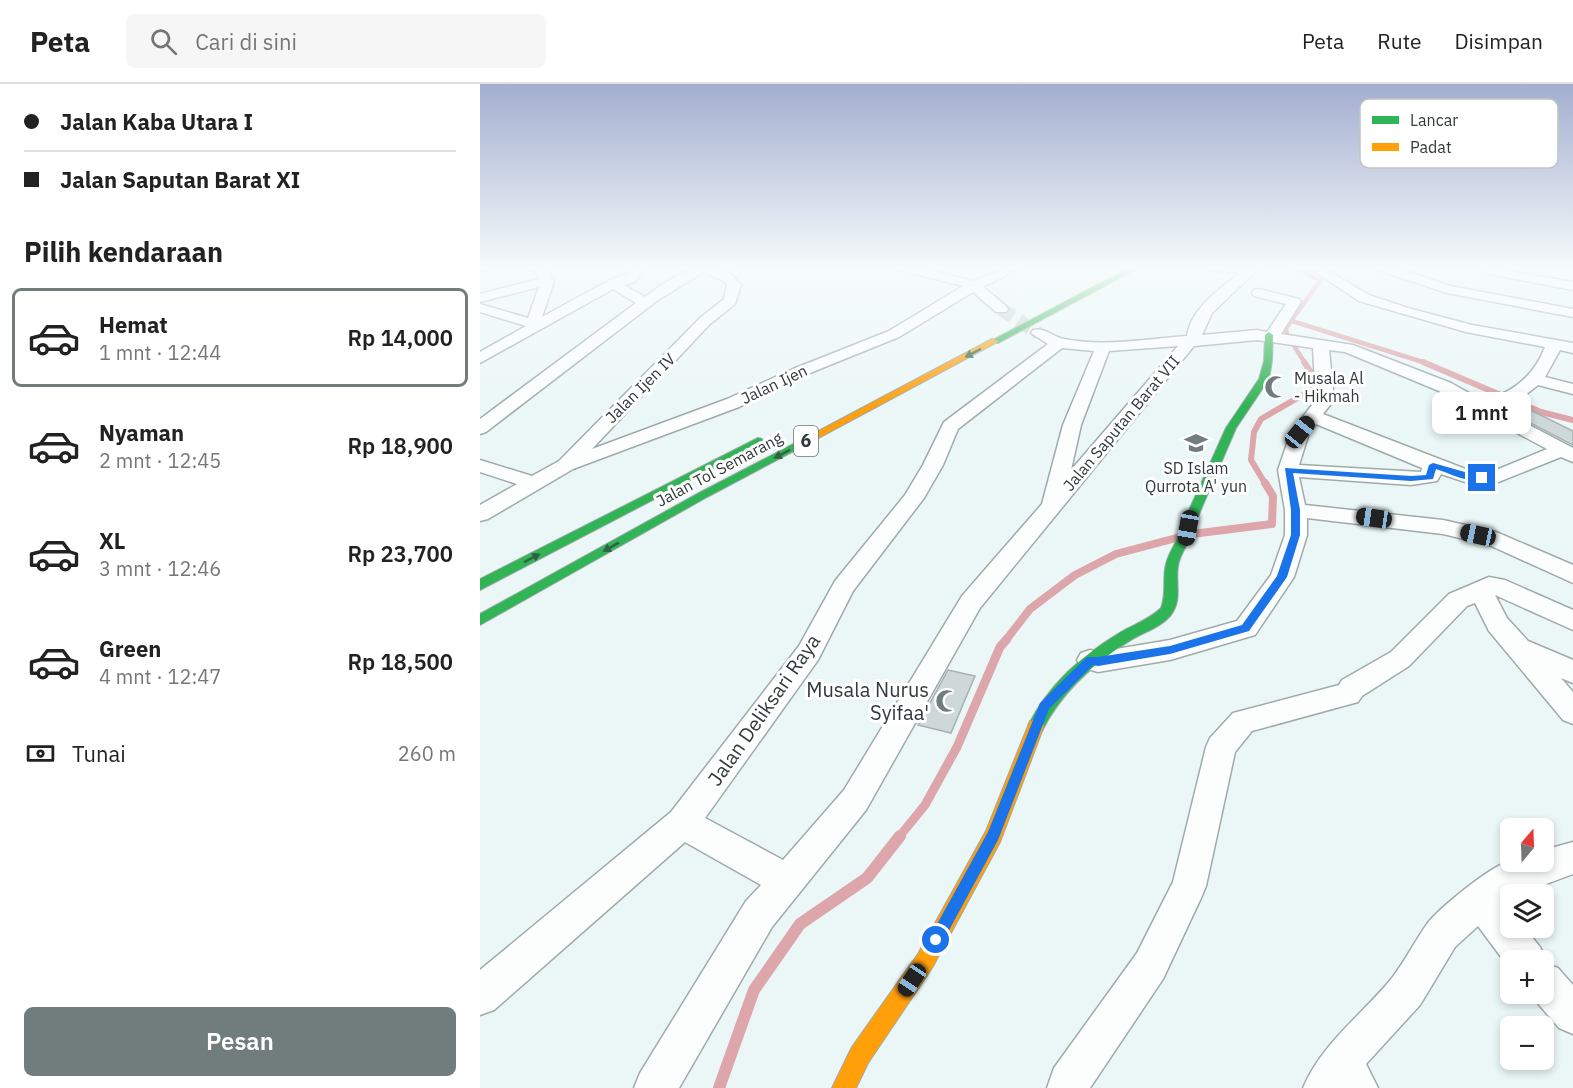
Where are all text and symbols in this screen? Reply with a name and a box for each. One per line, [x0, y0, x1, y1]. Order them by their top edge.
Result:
search box [126, 14, 546, 68]
text: Peta [30, 23, 90, 60]
icon: search [147, 25, 180, 58]
text: Cari di sini [195, 27, 297, 56]
text: Peta [1302, 27, 1344, 55]
text: Rute [1377, 27, 1422, 55]
text: Disimpan [1455, 27, 1543, 55]
legend [1360, 99, 1558, 168]
text: Jalan Kaba Utara I [60, 107, 253, 136]
text: Lancar [1410, 110, 1458, 130]
text: Padat [1410, 137, 1452, 157]
text: Jalan Saputan Barat XI [60, 165, 300, 194]
text: Pilih kendaraan [24, 234, 223, 269]
text: Hemat [99, 310, 168, 339]
icon: car [27, 311, 81, 365]
text: Rp 14,000 [347, 323, 453, 352]
text: 1 mnt · 12:44 [99, 339, 221, 366]
one-way arrow [964, 348, 981, 358]
street label: Jalan Ijen IV [601, 349, 679, 427]
street label: Jalan Saputan Barat VII [1058, 351, 1184, 495]
street label: Jalan Ijen [738, 360, 810, 408]
place label: Musala Al - Hikmah [1294, 368, 1364, 406]
mosque icon: Musala Al - Hikmah [1263, 374, 1289, 400]
callout: 1 mnt [1432, 391, 1532, 433]
text: 1 mnt [1455, 399, 1508, 426]
car [1282, 412, 1318, 452]
text: Nyaman [99, 418, 184, 447]
icon: car [27, 419, 81, 473]
road number: 6 [794, 426, 818, 456]
street label: Jalan Tol Semarang [652, 427, 786, 511]
school or university icon: SD Islam Qurrota A' yun [1183, 430, 1209, 456]
text: Rp 18,900 [347, 431, 453, 460]
text: 2 mnt · 12:45 [99, 447, 221, 474]
one-way arrow [773, 449, 790, 459]
place label: SD Islam Qurrota A' yun [1145, 458, 1247, 496]
route end [1468, 464, 1495, 491]
car [1355, 507, 1393, 529]
car [1176, 509, 1200, 547]
car [1459, 522, 1497, 548]
text: XL [99, 526, 125, 555]
icon: car [27, 527, 81, 581]
text: Rp 23,700 [347, 539, 453, 568]
one-way arrow [602, 542, 619, 552]
one-way arrow [524, 553, 541, 563]
text: 3 mnt · 12:46 [99, 555, 221, 582]
street label: Jalan Deliksari Raya [701, 628, 826, 791]
text: Green [99, 634, 161, 663]
icon: car [27, 635, 81, 689]
text: Rp 18,500 [347, 647, 453, 676]
text: 4 mnt · 12:47 [99, 663, 221, 690]
place label: Musala Nurus Syifaa' [806, 676, 929, 726]
mosque icon: Musala Nurus Syifaa' [934, 688, 960, 714]
icon: cash [24, 737, 57, 770]
text: Tunai [72, 739, 126, 768]
text: 260 m [398, 740, 456, 767]
north arrow [1500, 818, 1554, 872]
map controls [1500, 818, 1554, 1070]
button: layers [1500, 884, 1554, 938]
route start [922, 926, 949, 953]
button: + [1500, 950, 1554, 1004]
car [894, 960, 930, 1000]
button: Pesan [24, 1007, 456, 1076]
button: − [1500, 1016, 1554, 1070]

